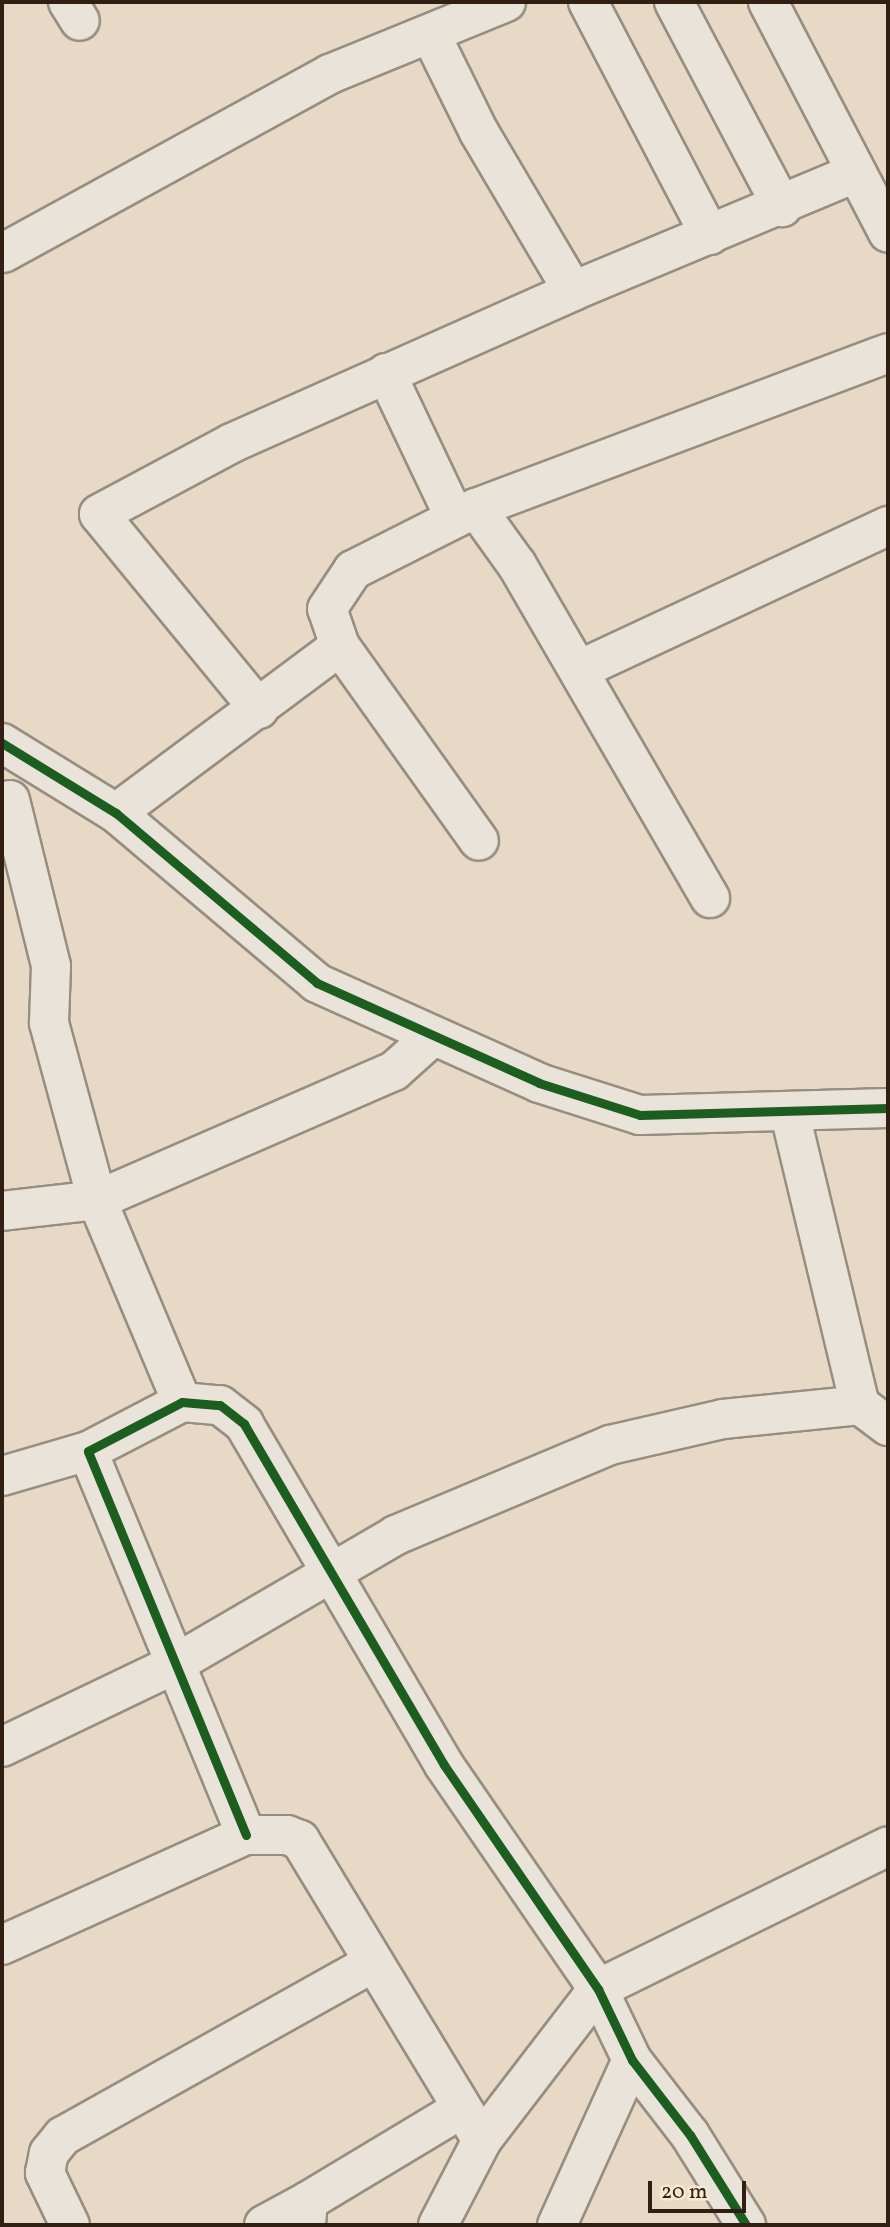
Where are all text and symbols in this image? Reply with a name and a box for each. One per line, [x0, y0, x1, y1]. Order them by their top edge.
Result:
scale bar [652, 2168, 750, 2212]
text: 20 m [661, 2178, 707, 2207]

